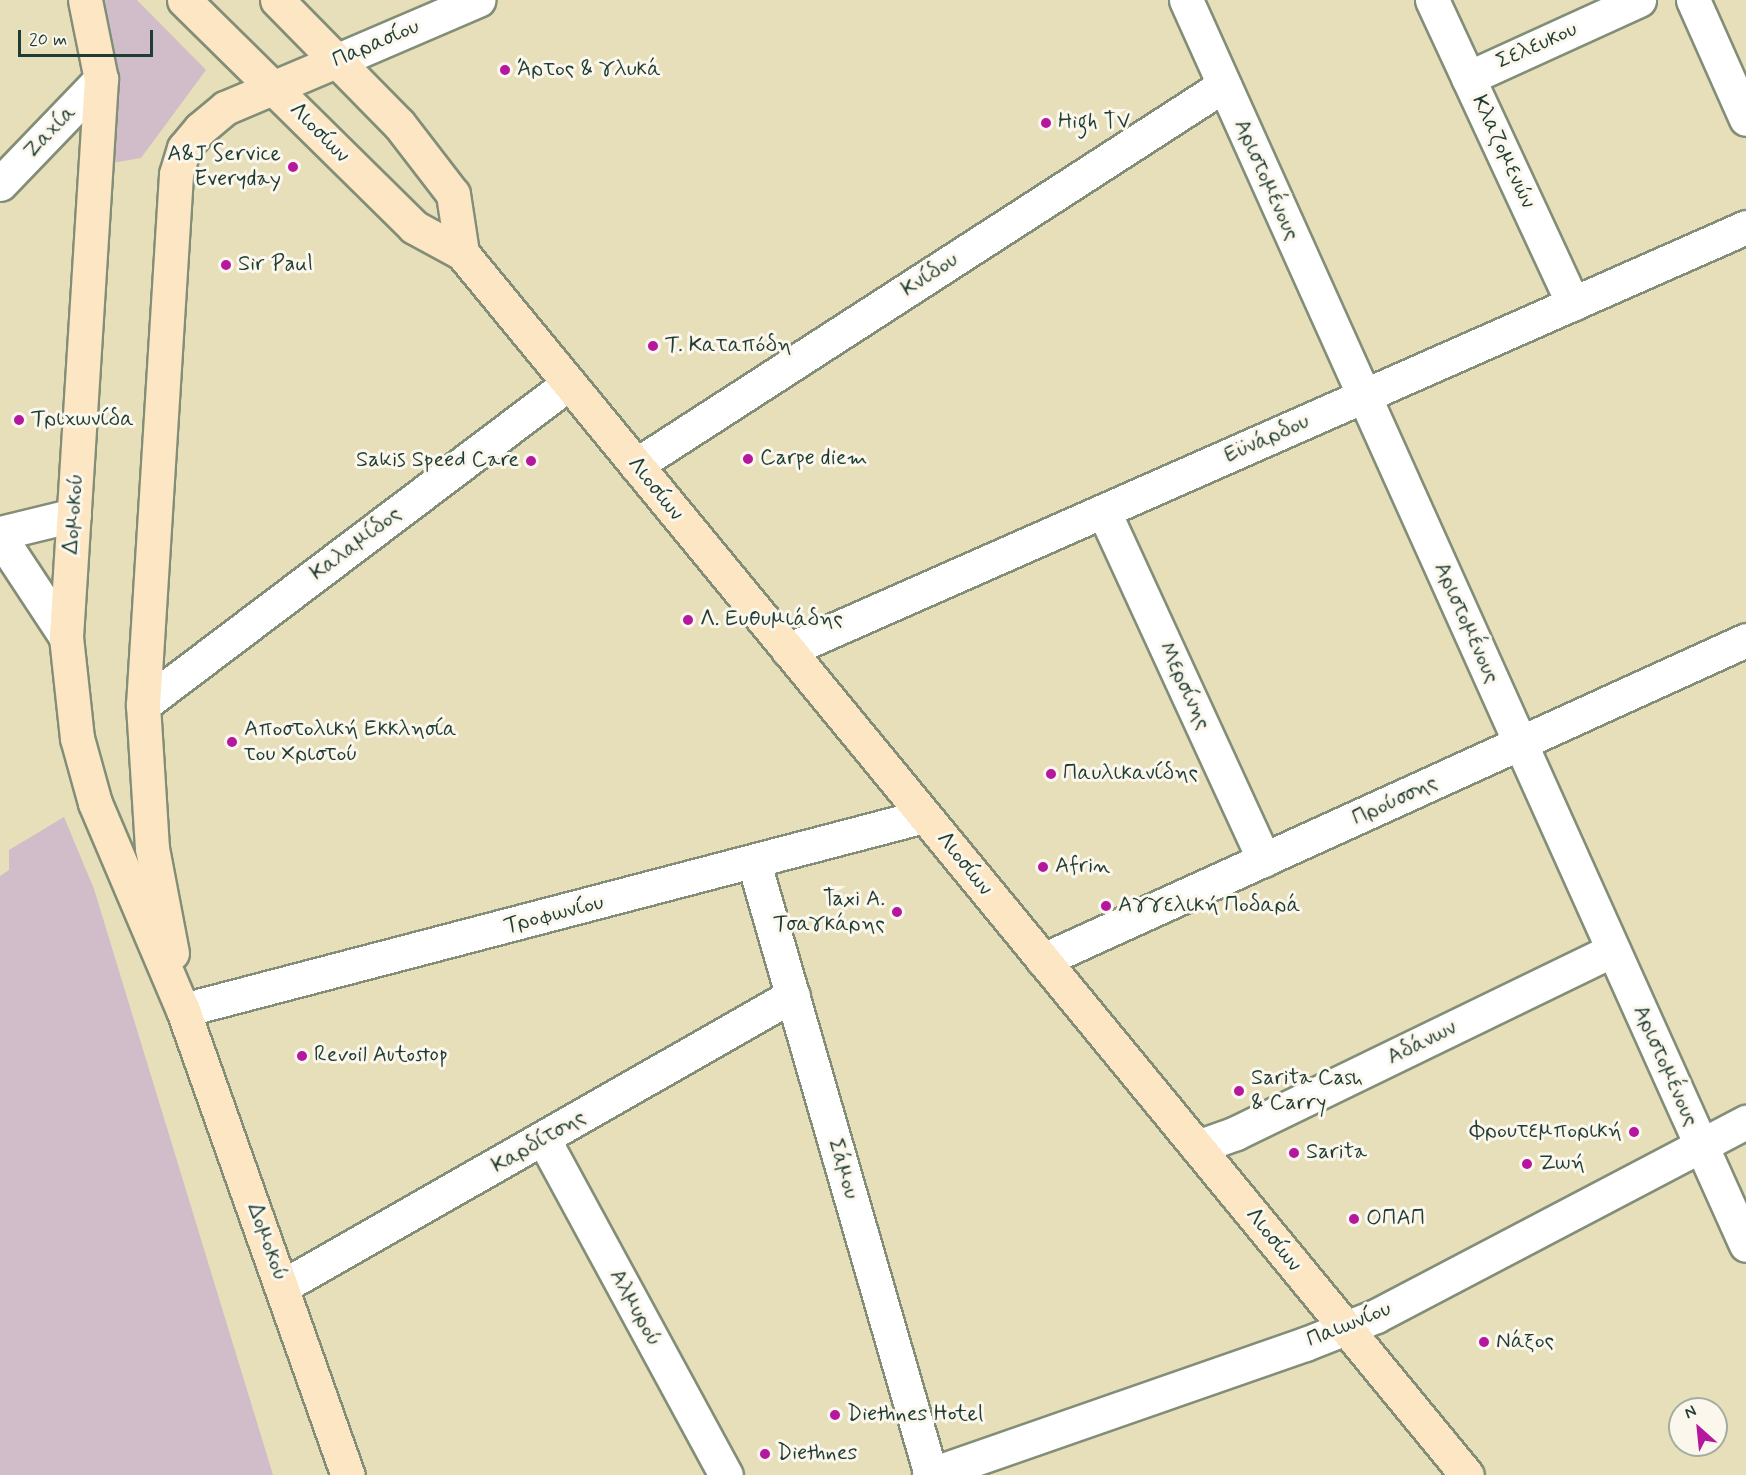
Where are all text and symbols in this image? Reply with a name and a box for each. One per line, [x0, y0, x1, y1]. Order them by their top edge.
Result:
street label: Παρασίου [328, 14, 424, 74]
street label: Σελευκου [1492, 16, 1582, 76]
scale bar [21, 18, 156, 56]
text: 20 m [29, 28, 67, 52]
place label: Άρτος & γλυκά [517, 57, 661, 83]
marker: Άρτος & γλυκά [498, 63, 512, 77]
street label: Κλαζομενών [1465, 91, 1541, 213]
street label: Λιοσίων [283, 97, 355, 169]
street label: Ζαχία [18, 100, 82, 164]
place label: High TV [1058, 110, 1130, 136]
street label: Αριστομένους [1228, 115, 1304, 245]
marker: High TV [1039, 116, 1053, 130]
place label: A&J Service Everyday [170, 141, 281, 192]
marker: A&J Service Everyday [286, 160, 300, 174]
street label: Κνίδου [897, 247, 963, 303]
place label: Sir Paul [238, 252, 307, 278]
marker: Sir Paul [219, 258, 233, 272]
place label: Τ. Καταπόδη [665, 333, 791, 359]
marker: Τ. Καταπόδη [646, 339, 660, 353]
place label: Τριχωνίδα [31, 407, 134, 433]
street label: Εϋνάρδου [1220, 409, 1314, 469]
marker: Τριχωνίδα [12, 413, 26, 427]
place label: Carpe diem [760, 446, 867, 472]
place label: Sakis Speed Care [357, 448, 519, 474]
street label: Λιοσίων [621, 452, 689, 526]
marker: Carpe diem [741, 452, 755, 466]
marker: Sakis Speed Care [524, 454, 538, 468]
street label: Δομοκού [58, 473, 90, 555]
street label: Καλαμίδος [305, 501, 407, 587]
street label: Αριστομένους [1428, 558, 1504, 688]
place label: Λ. Ευθυμιάδης [700, 607, 843, 633]
marker: Λ. Ευθυμιάδης [681, 613, 695, 627]
street label: Μερσίνης [1152, 638, 1216, 734]
place label: Αποστολική Εκκλησία του Χριστού [244, 716, 457, 768]
marker: Αποστολική Εκκλησία του Χριστού [225, 735, 239, 749]
place label: Παυλικανίδης [1063, 761, 1198, 787]
marker: Παυλικανίδης [1044, 767, 1058, 781]
street label: Προύσσης [1348, 770, 1442, 832]
street label: Λιοσίων [930, 827, 998, 901]
place label: Afrin [1055, 854, 1110, 880]
marker: Afrin [1036, 860, 1050, 874]
place label: Taxi Α. Τσαγκάρης [773, 886, 885, 938]
street label: Τροφωνίου [502, 890, 606, 940]
place label: Αγγελική Ποδαρά [1118, 893, 1300, 919]
marker: Αγγελική Ποδαρά [1099, 899, 1113, 913]
marker: Taxi Α. Τσαγκάρης [890, 905, 904, 919]
street label: Αριστομένους [1627, 1001, 1703, 1131]
street label: Αδάνων [1383, 1015, 1461, 1071]
place label: Revoil Autostop [314, 1043, 448, 1069]
marker: Revoil Autostop [295, 1049, 309, 1063]
place label: Sarita Cash & Carry [1251, 1065, 1363, 1116]
marker: Sarita Cash & Carry [1232, 1084, 1246, 1098]
street label: Καρδίτσης [487, 1105, 591, 1179]
place label: Φρουτεμπορική [1470, 1119, 1622, 1145]
marker: Φρουτεμπορική [1627, 1125, 1641, 1139]
street label: Σάμου [822, 1136, 864, 1202]
place label: Sarita [1306, 1140, 1367, 1166]
marker: Sarita [1287, 1146, 1301, 1160]
place label: Ζωή [1539, 1151, 1585, 1177]
marker: Ζωή [1520, 1157, 1534, 1171]
street label: Δομοκού [241, 1200, 293, 1284]
street label: Λιοσίων [1239, 1203, 1307, 1277]
place label: ΟΠΑΠ [1366, 1206, 1425, 1232]
marker: ΟΠΑΠ [1347, 1212, 1361, 1226]
street label: Αλμυρού [603, 1265, 667, 1351]
street label: Παιωνίου [1303, 1296, 1395, 1354]
place label: Νάξος [1496, 1329, 1554, 1355]
marker: Νάξος [1477, 1335, 1491, 1349]
north arrow [1668, 1397, 1728, 1457]
text: N [1681, 1401, 1700, 1424]
place label: Diethnes Hotel [847, 1402, 978, 1428]
marker: Diethnes Hotel [828, 1408, 842, 1422]
place label: Diethnes [777, 1441, 857, 1467]
marker: Diethnes [758, 1447, 772, 1461]

